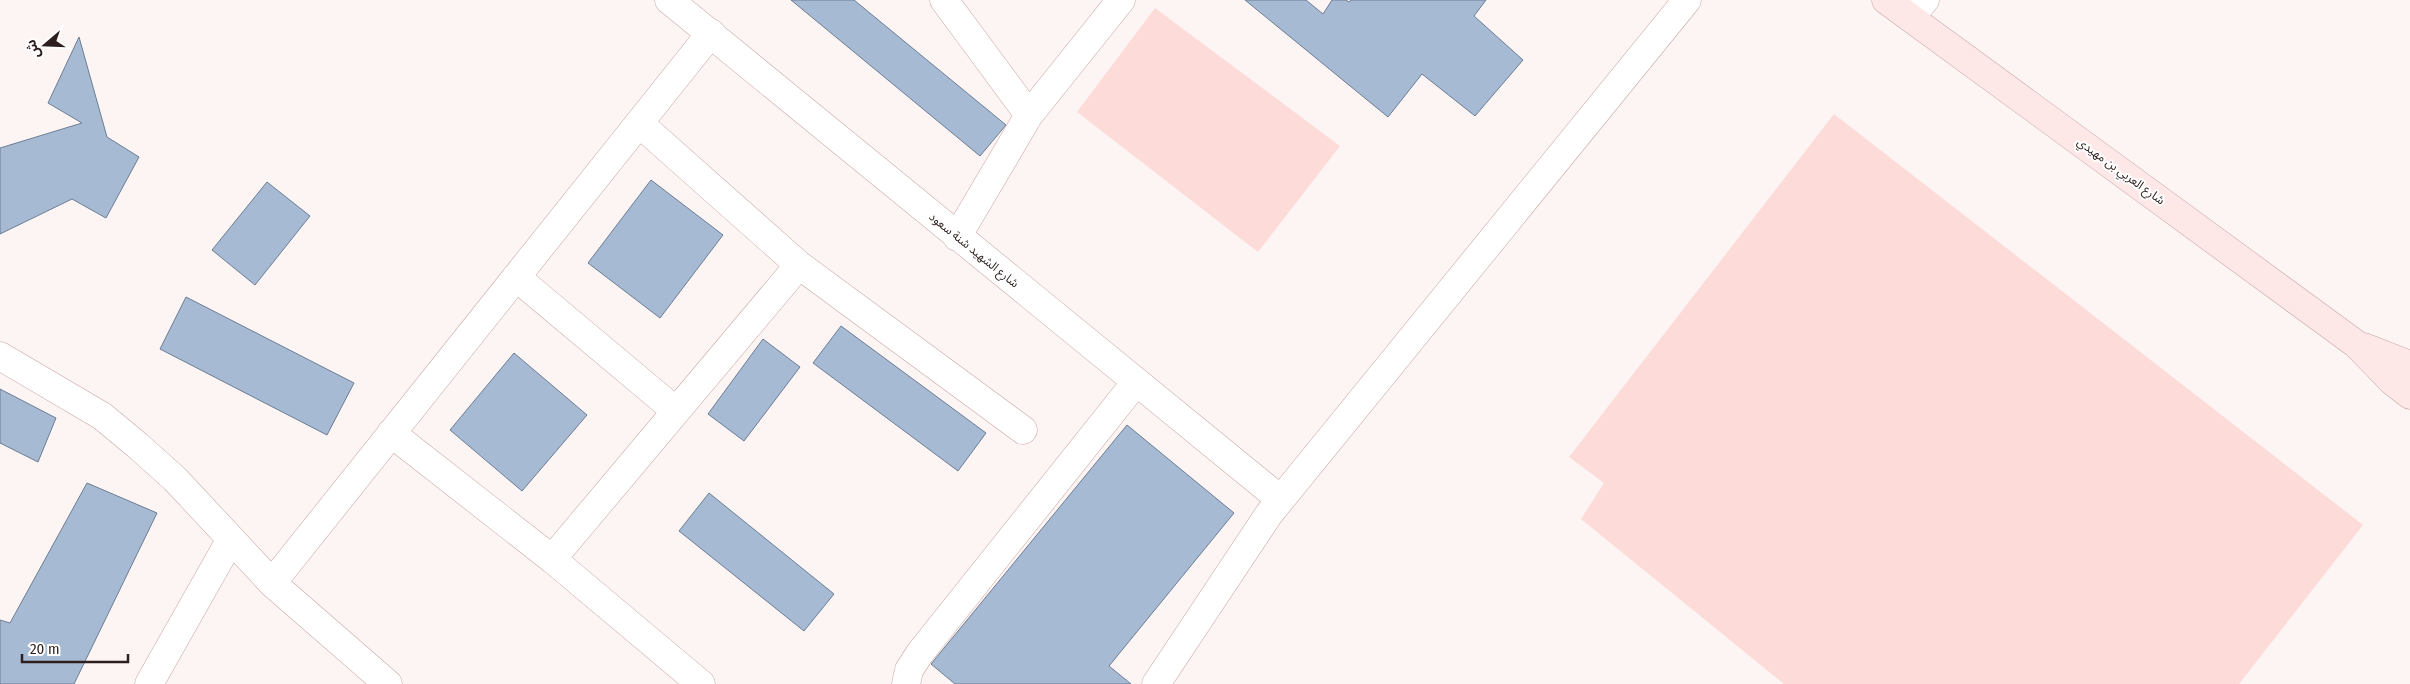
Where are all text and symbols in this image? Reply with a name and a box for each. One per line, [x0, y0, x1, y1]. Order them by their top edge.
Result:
north arrow [20, 20, 70, 70]
text: ش [22, 37, 44, 61]
street label: شارع العربي بن مهيدي [2073, 135, 2168, 210]
street label: شارع الشهيد شنة سعود [925, 210, 1022, 292]
scale bar [22, 632, 129, 664]
text: 20 m [30, 640, 60, 658]

